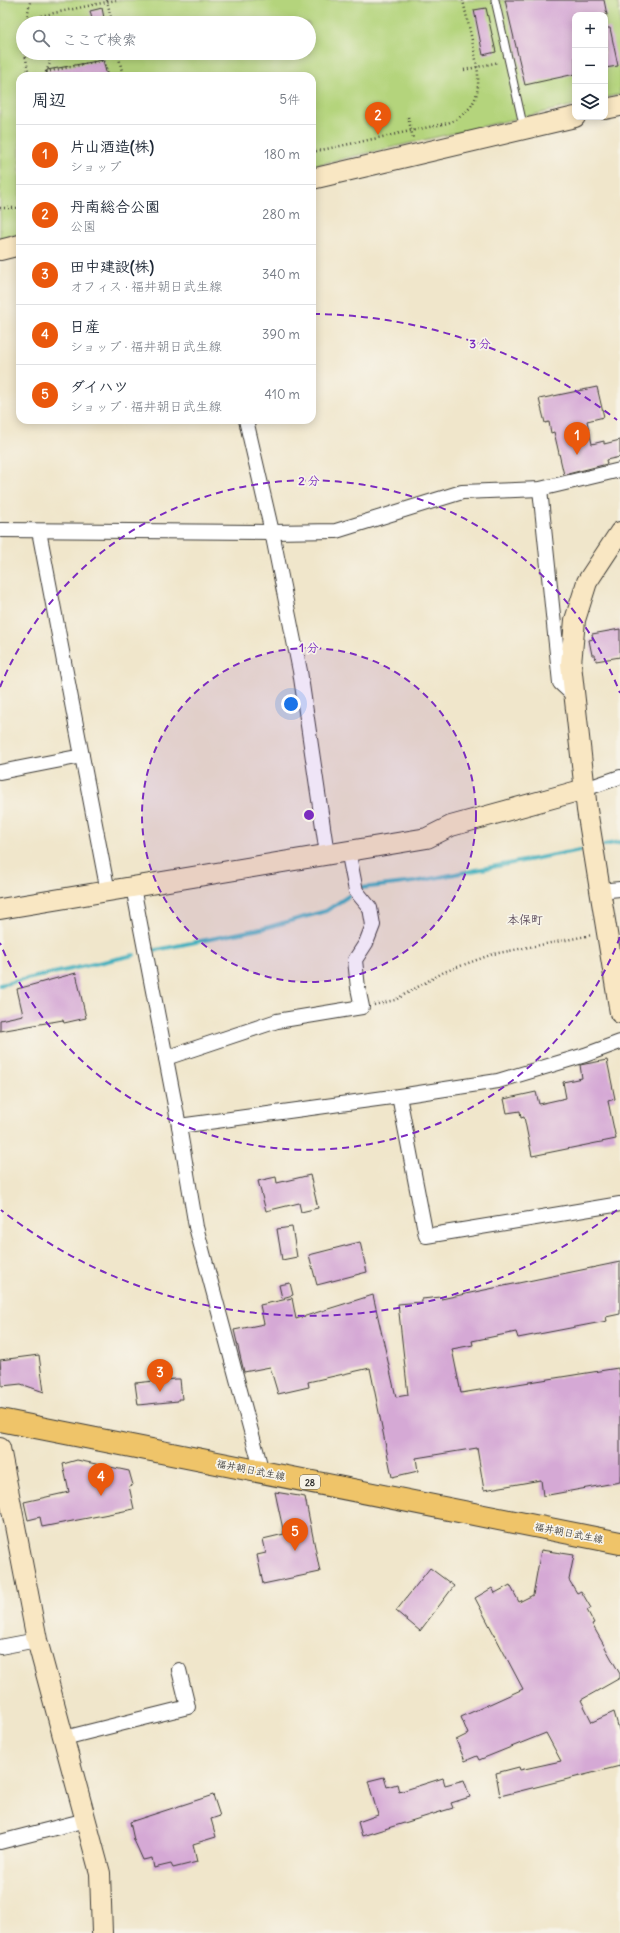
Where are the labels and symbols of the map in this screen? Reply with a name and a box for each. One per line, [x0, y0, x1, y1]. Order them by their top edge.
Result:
pin: 2 [365, 102, 391, 135]
text: 3 分 [469, 336, 491, 351]
pin: 1 [564, 422, 590, 455]
text: 2 分 [298, 473, 320, 488]
text: 1 分 [299, 640, 319, 655]
your location [281, 694, 301, 714]
centre of rings [302, 808, 316, 822]
district label: 本保町 [507, 912, 543, 927]
pin: 3 [147, 1359, 173, 1392]
street label: 福井朝日武生線 [215, 1457, 287, 1483]
pin: 4 [88, 1463, 114, 1496]
road number: 28 [300, 1475, 320, 1489]
pin: 5 [282, 1518, 308, 1551]
street label: 福井朝日武生線 [533, 1520, 605, 1546]

